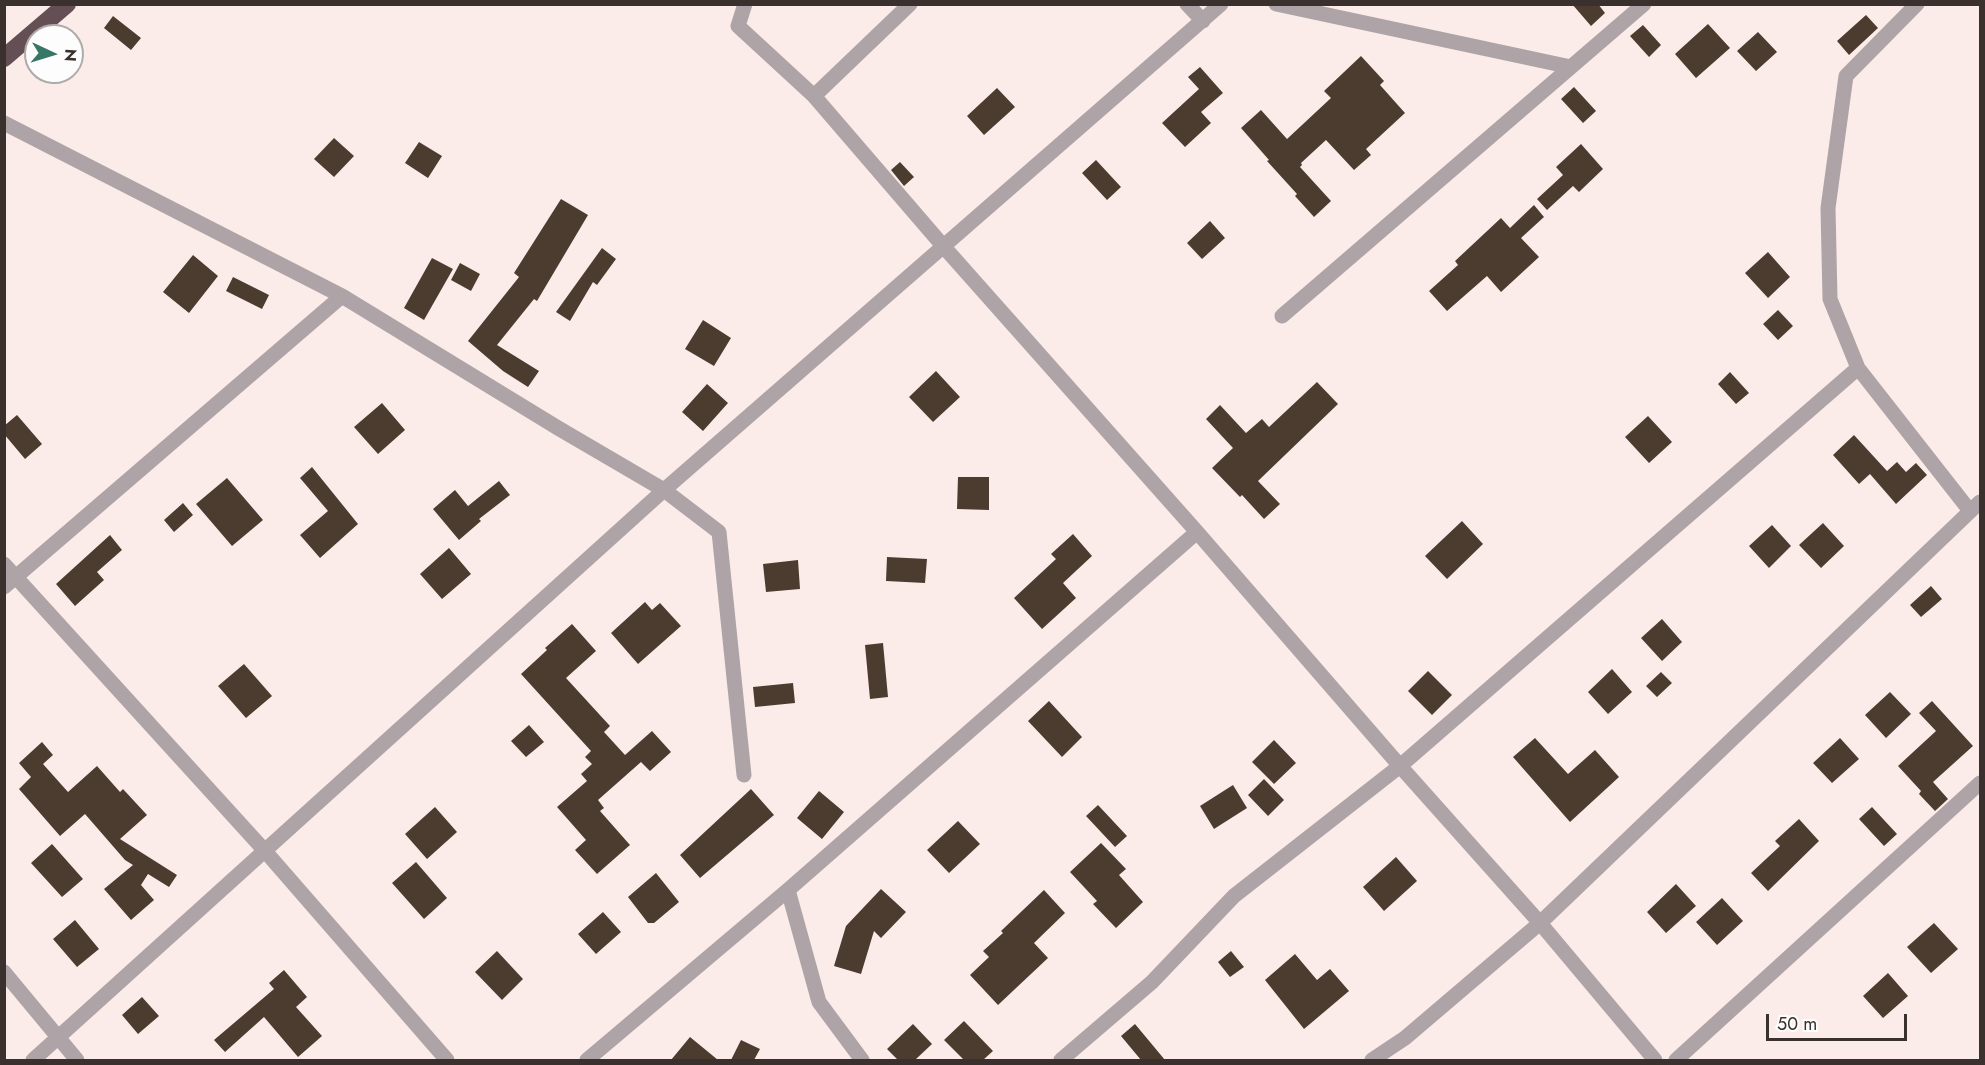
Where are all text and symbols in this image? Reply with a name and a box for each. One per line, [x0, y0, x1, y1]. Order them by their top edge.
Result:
north arrow [24, 24, 84, 84]
text: N [59, 48, 82, 62]
scale bar [1769, 1002, 1910, 1040]
text: 50 m [1777, 1011, 1817, 1037]

